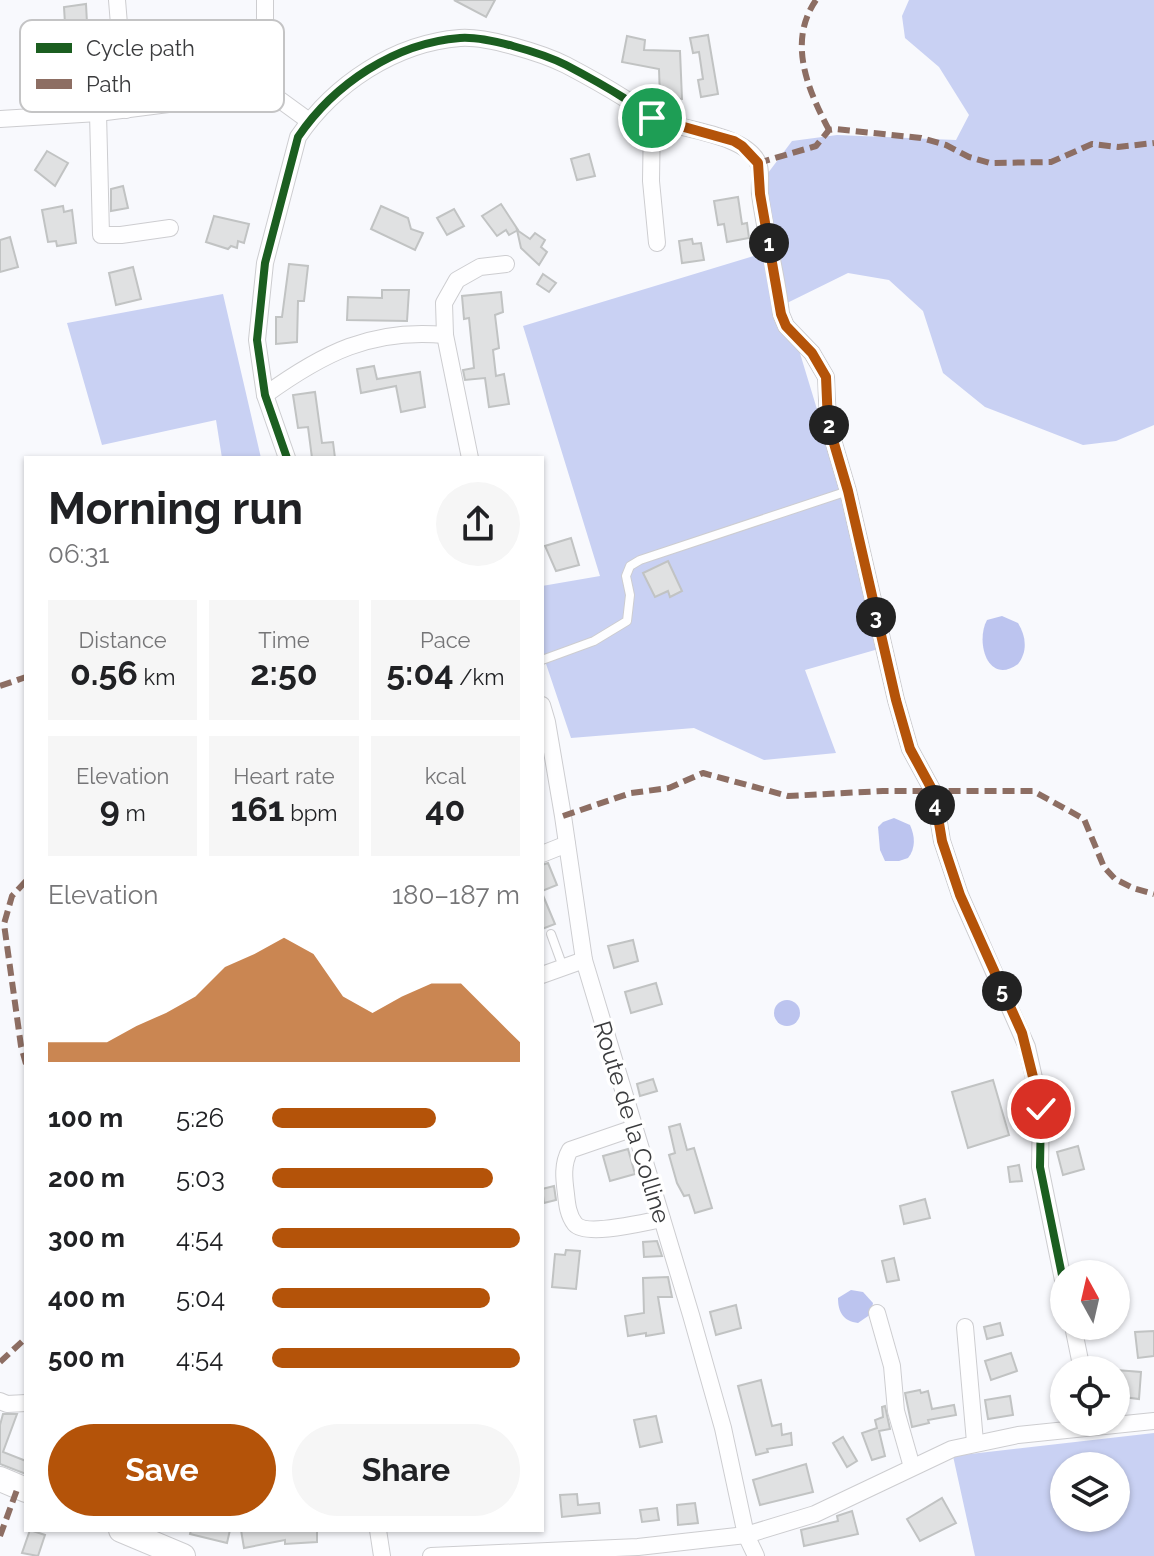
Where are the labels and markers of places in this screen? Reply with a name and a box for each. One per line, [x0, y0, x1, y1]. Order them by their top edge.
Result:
pin [618, 84, 686, 152]
pin: 1 [749, 223, 789, 263]
pin: 2 [809, 405, 849, 445]
pin: 3 [856, 597, 896, 637]
pin: 4 [915, 785, 955, 825]
pin: 5 [982, 971, 1022, 1011]
pin [1007, 1075, 1075, 1143]

